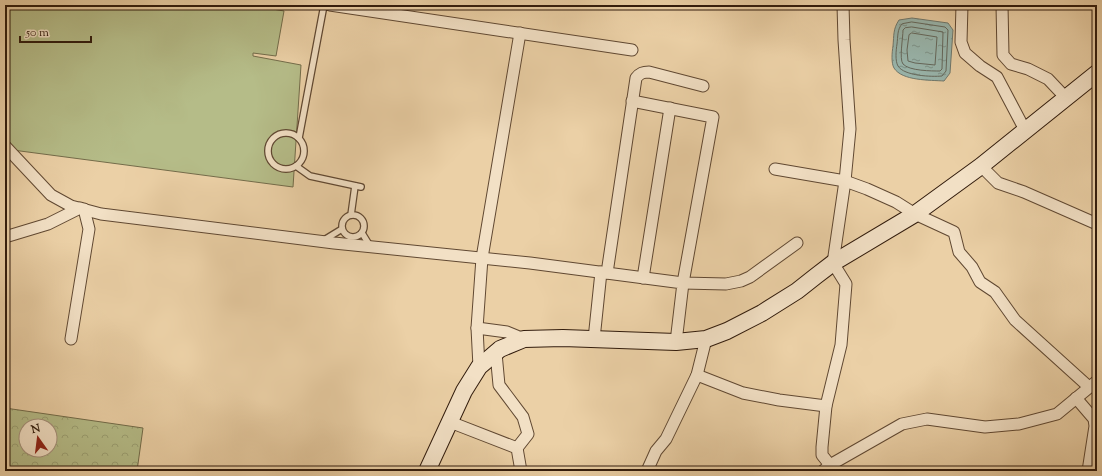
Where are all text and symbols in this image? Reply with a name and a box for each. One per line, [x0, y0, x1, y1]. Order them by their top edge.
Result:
scale bar [20, 18, 91, 44]
text: 50 m [25, 24, 49, 42]
north arrow [18, 418, 58, 458]
text: N [29, 420, 42, 438]

